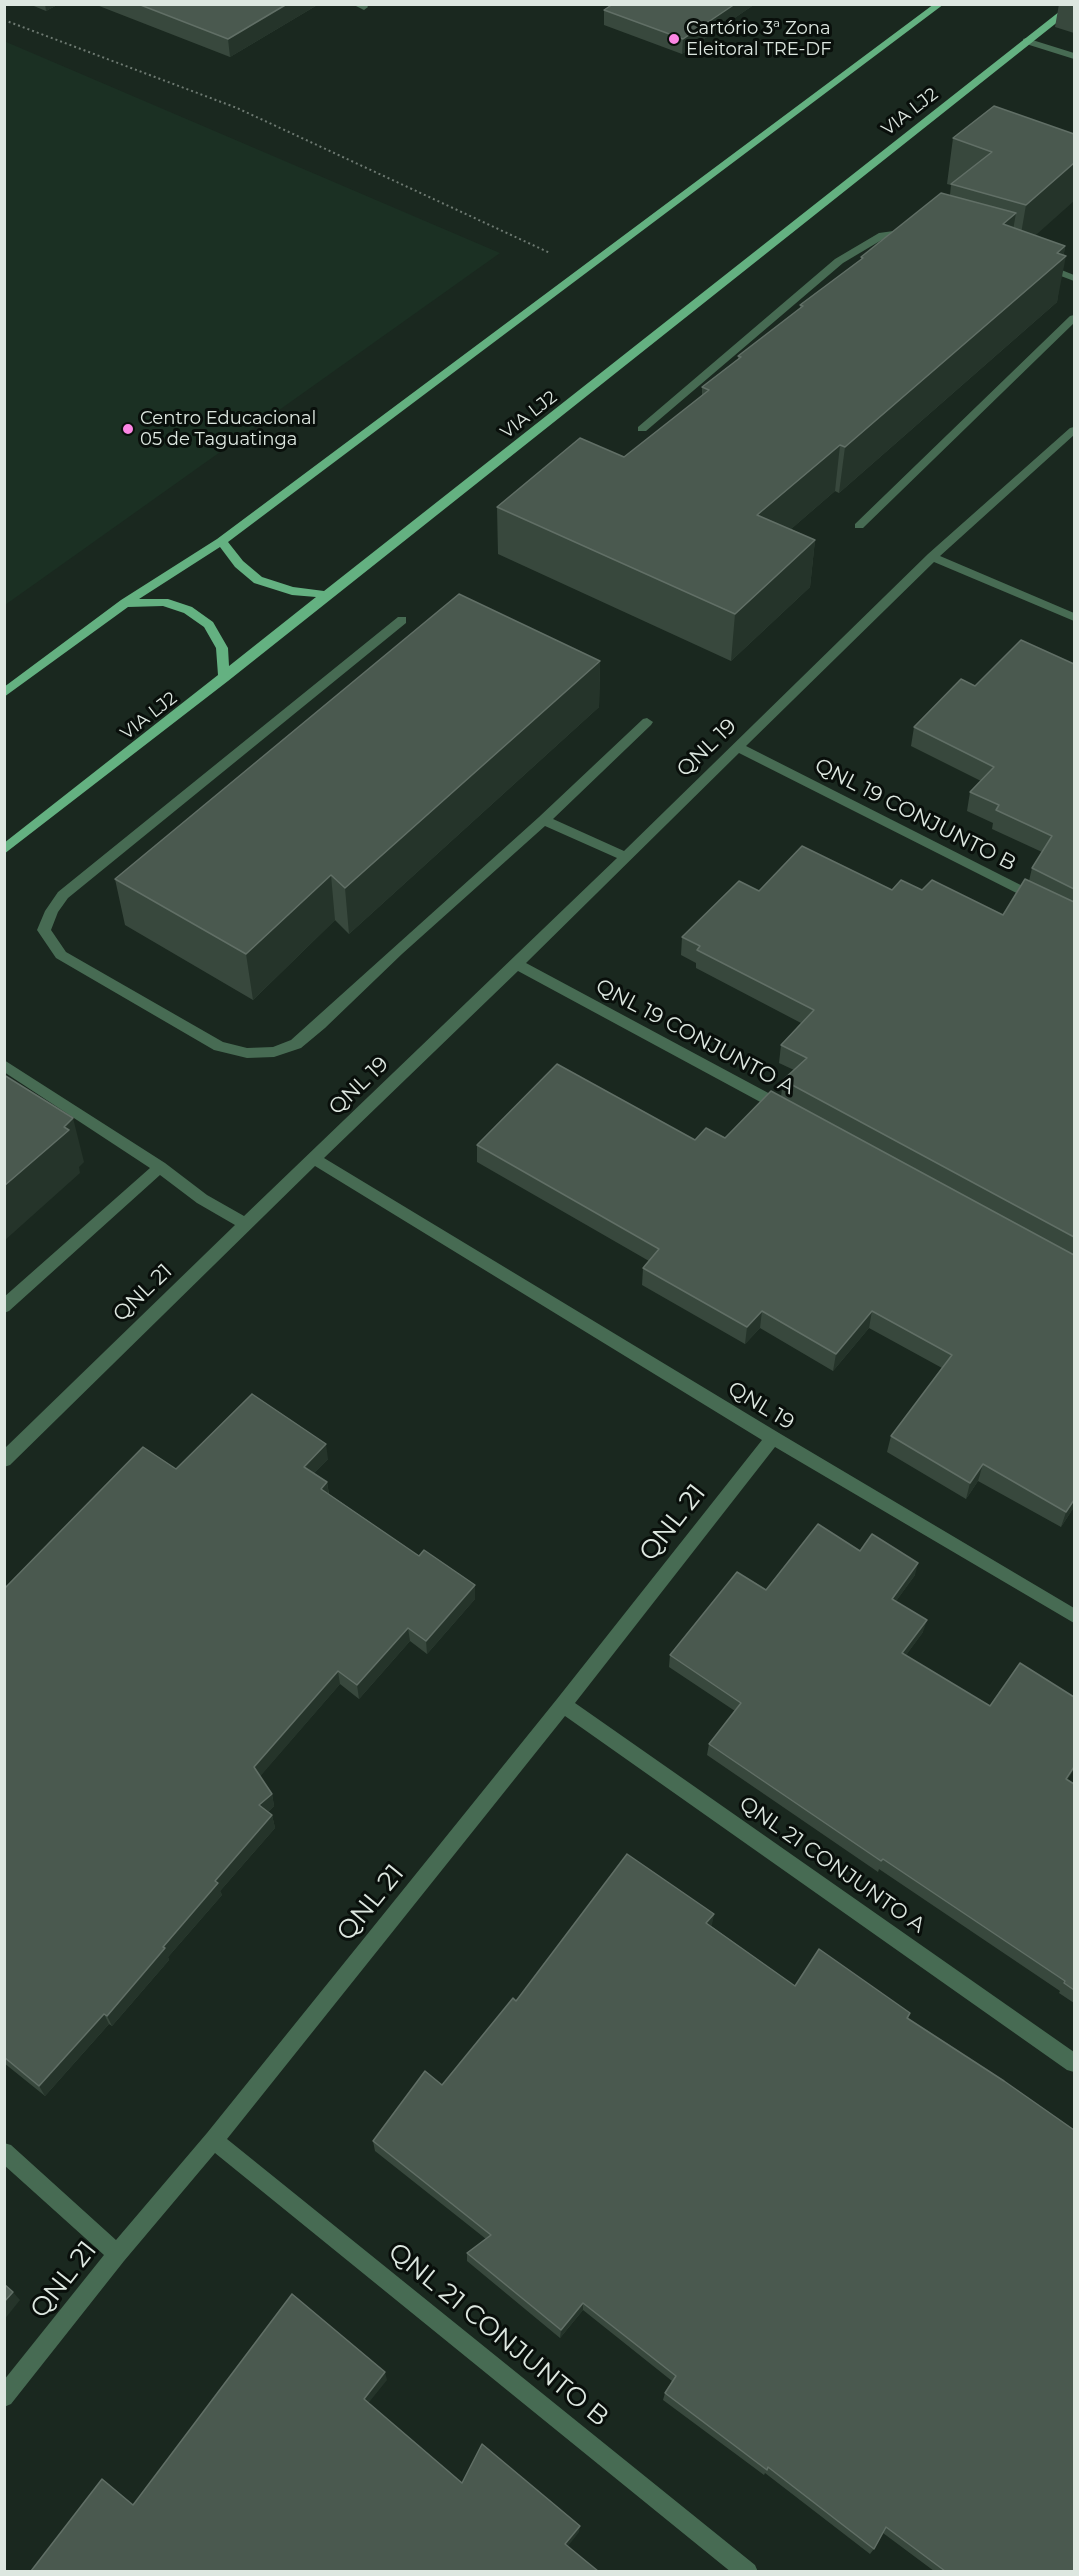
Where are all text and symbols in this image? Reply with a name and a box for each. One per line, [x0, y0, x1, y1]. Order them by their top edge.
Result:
place label: Cartório 3ª Zona Eleitoral TRE-DF [686, 18, 832, 60]
marker: Cartório 3ª Zona Eleitoral TRE-DF [667, 32, 681, 46]
street label: VIA LJ2 [878, 83, 942, 141]
street label: VIA LJ2 [497, 386, 561, 444]
place label: Centro Educacional 05 de Taguatinga [140, 408, 316, 450]
marker: Centro Educacional 05 de Taguatinga [121, 422, 135, 436]
street label: VIA LJ2 [117, 687, 181, 745]
street label: QNL 19 [672, 714, 742, 782]
street label: QNL 19 CONJUNTO B [810, 753, 1020, 877]
street label: QNL 19 CONJUNTO A [591, 974, 799, 1100]
street label: QNL 19 [324, 1052, 394, 1120]
street label: QNL 21 [108, 1259, 178, 1327]
street label: QNL 19 [723, 1376, 799, 1436]
street label: QNL 21 [633, 1478, 713, 1568]
street label: QNL 21 CONJUNTO A [734, 1791, 930, 1939]
street label: QNL 21 [331, 1859, 411, 1947]
street label: QNL 21 [24, 2235, 104, 2325]
street label: QNL 21 CONJUNTO B [382, 2237, 614, 2433]

